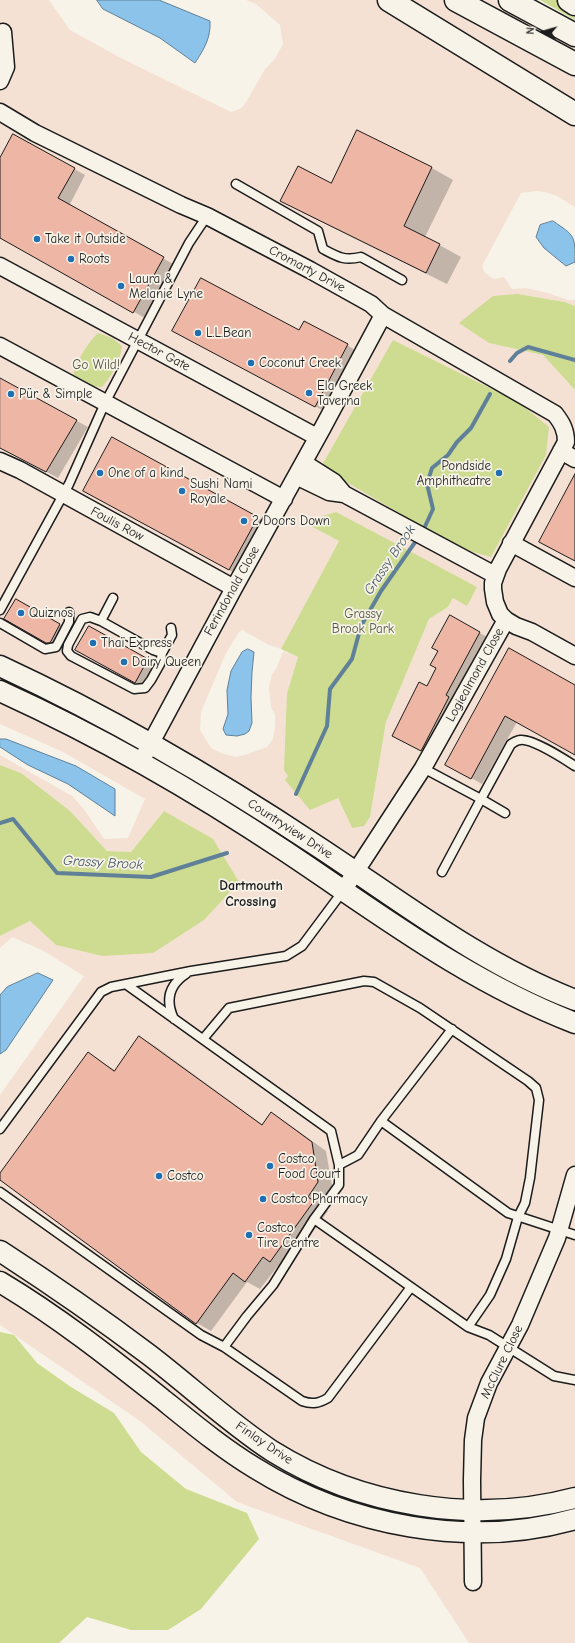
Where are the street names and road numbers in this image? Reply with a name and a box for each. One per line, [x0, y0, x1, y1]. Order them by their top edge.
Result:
street label: Cromarty Drive [266, 242, 348, 296]
street label: Hector Gate [125, 329, 193, 375]
street label: Foulis Row [88, 504, 146, 544]
street label: Ferindonald Close [201, 544, 263, 638]
street label: Logiealmond Close [443, 625, 507, 725]
street label: Countryview Drive [245, 796, 335, 862]
street label: McClure Close [477, 1323, 527, 1401]
street label: Finlay Drive [233, 1418, 295, 1468]

